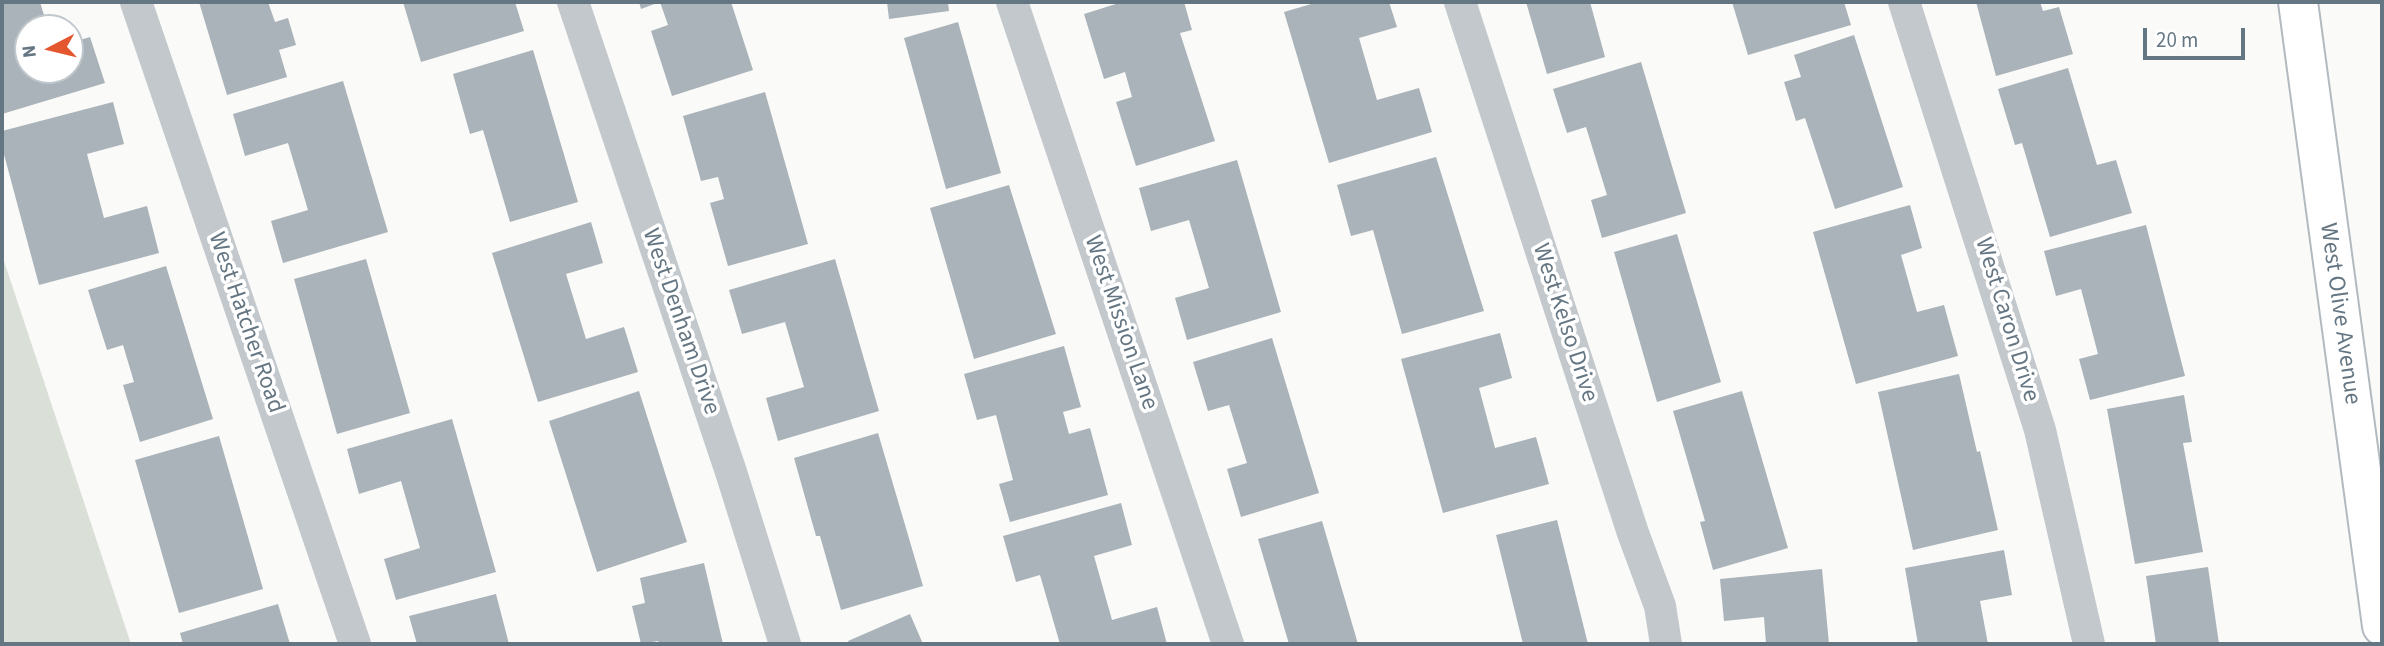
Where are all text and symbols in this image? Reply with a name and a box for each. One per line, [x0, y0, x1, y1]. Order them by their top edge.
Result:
north arrow [14, 14, 84, 84]
scale bar [2146, 14, 2248, 58]
text: 20 m [2156, 25, 2198, 55]
text: N [15, 43, 44, 59]
street label: West Olive Avenue [2312, 221, 2366, 407]
street label: West Denham Drive [635, 225, 725, 419]
street label: West Hatcher Road [201, 229, 289, 417]
street label: West Mission Lane [1077, 232, 1163, 414]
street label: West Caron Drive [1967, 234, 2045, 406]
street label: West Kelso Drive [1525, 240, 1603, 406]

